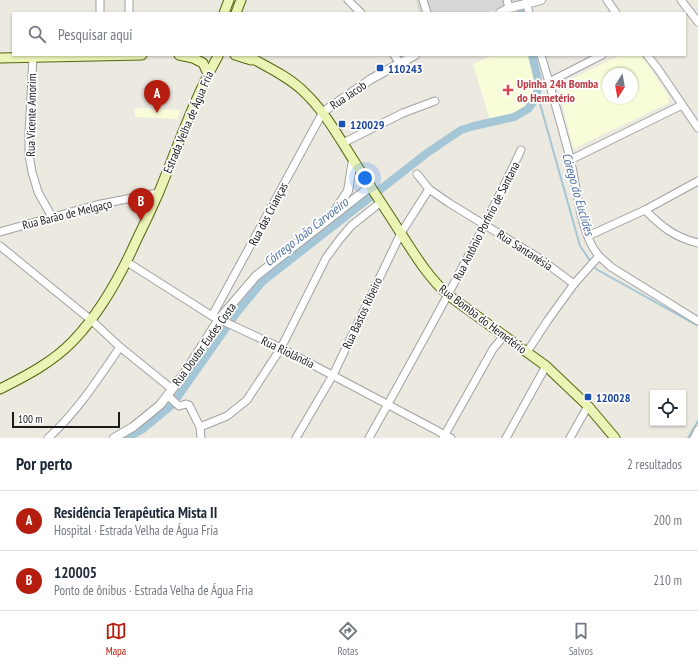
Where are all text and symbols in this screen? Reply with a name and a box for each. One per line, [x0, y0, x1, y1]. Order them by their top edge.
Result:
search box [12, 12, 686, 56]
icon: search [26, 23, 48, 45]
text: Pesquisar aqui [58, 25, 132, 44]
place label: 110243 [388, 61, 423, 76]
marker: 110243 [375, 63, 385, 73]
street label: Estrada Velha de Água Fria [160, 68, 216, 175]
north arrow [602, 68, 638, 104]
street label: Rua Vicente Amorim [23, 73, 39, 157]
place label: Upinha 24h Bomba do Hemetério [517, 76, 598, 105]
street label: Rua Jacob [327, 77, 369, 113]
pin: A [144, 80, 170, 113]
marker: Upinha 24h Bomba do Hemetério [502, 84, 514, 96]
place label: 120029 [350, 117, 385, 132]
marker: 120029 [337, 119, 347, 129]
water label: Córego do Euclides [558, 151, 598, 239]
street label: Rua Antônio Porfirio de Santana [449, 159, 523, 283]
your location [355, 168, 375, 188]
street label: Rua das Crianças [245, 180, 291, 248]
pin: B [128, 188, 154, 221]
water label: Córrego João Carvoeiro [260, 193, 353, 270]
street label: Rua Barão de Melgaço [21, 196, 113, 232]
street label: Rua Santanésia [494, 226, 556, 274]
street label: Rua Bastos Ribeiro [339, 275, 385, 351]
street label: Rua Bomba do Hemetério [436, 281, 530, 357]
street label: Rua Doutor Eudes Costa [169, 299, 239, 388]
street label: Rua Riolândia [259, 333, 317, 371]
place label: 120028 [596, 390, 631, 405]
map controls [650, 390, 686, 426]
button: locate [650, 390, 686, 426]
marker: 120028 [583, 392, 593, 402]
scale bar [12, 410, 120, 429]
text: 100 m [18, 412, 42, 426]
text: Por perto [16, 453, 72, 475]
text: 2 resultados [627, 456, 682, 473]
text: Residência Terapêutica Mista II [54, 503, 217, 522]
text: A [26, 512, 32, 529]
text: 200 m [653, 512, 682, 529]
text: Hospital · Estrada Velha de Água Fria [54, 522, 218, 539]
text: 120005 [54, 563, 97, 582]
text: B [26, 572, 32, 589]
text: 210 m [653, 572, 682, 589]
text: Ponto de ônibus · Estrada Velha de Água Fria [54, 582, 253, 599]
tab: Mapa [105, 620, 127, 658]
tab: Rotas [337, 620, 359, 658]
tab: Salvos [569, 620, 593, 658]

